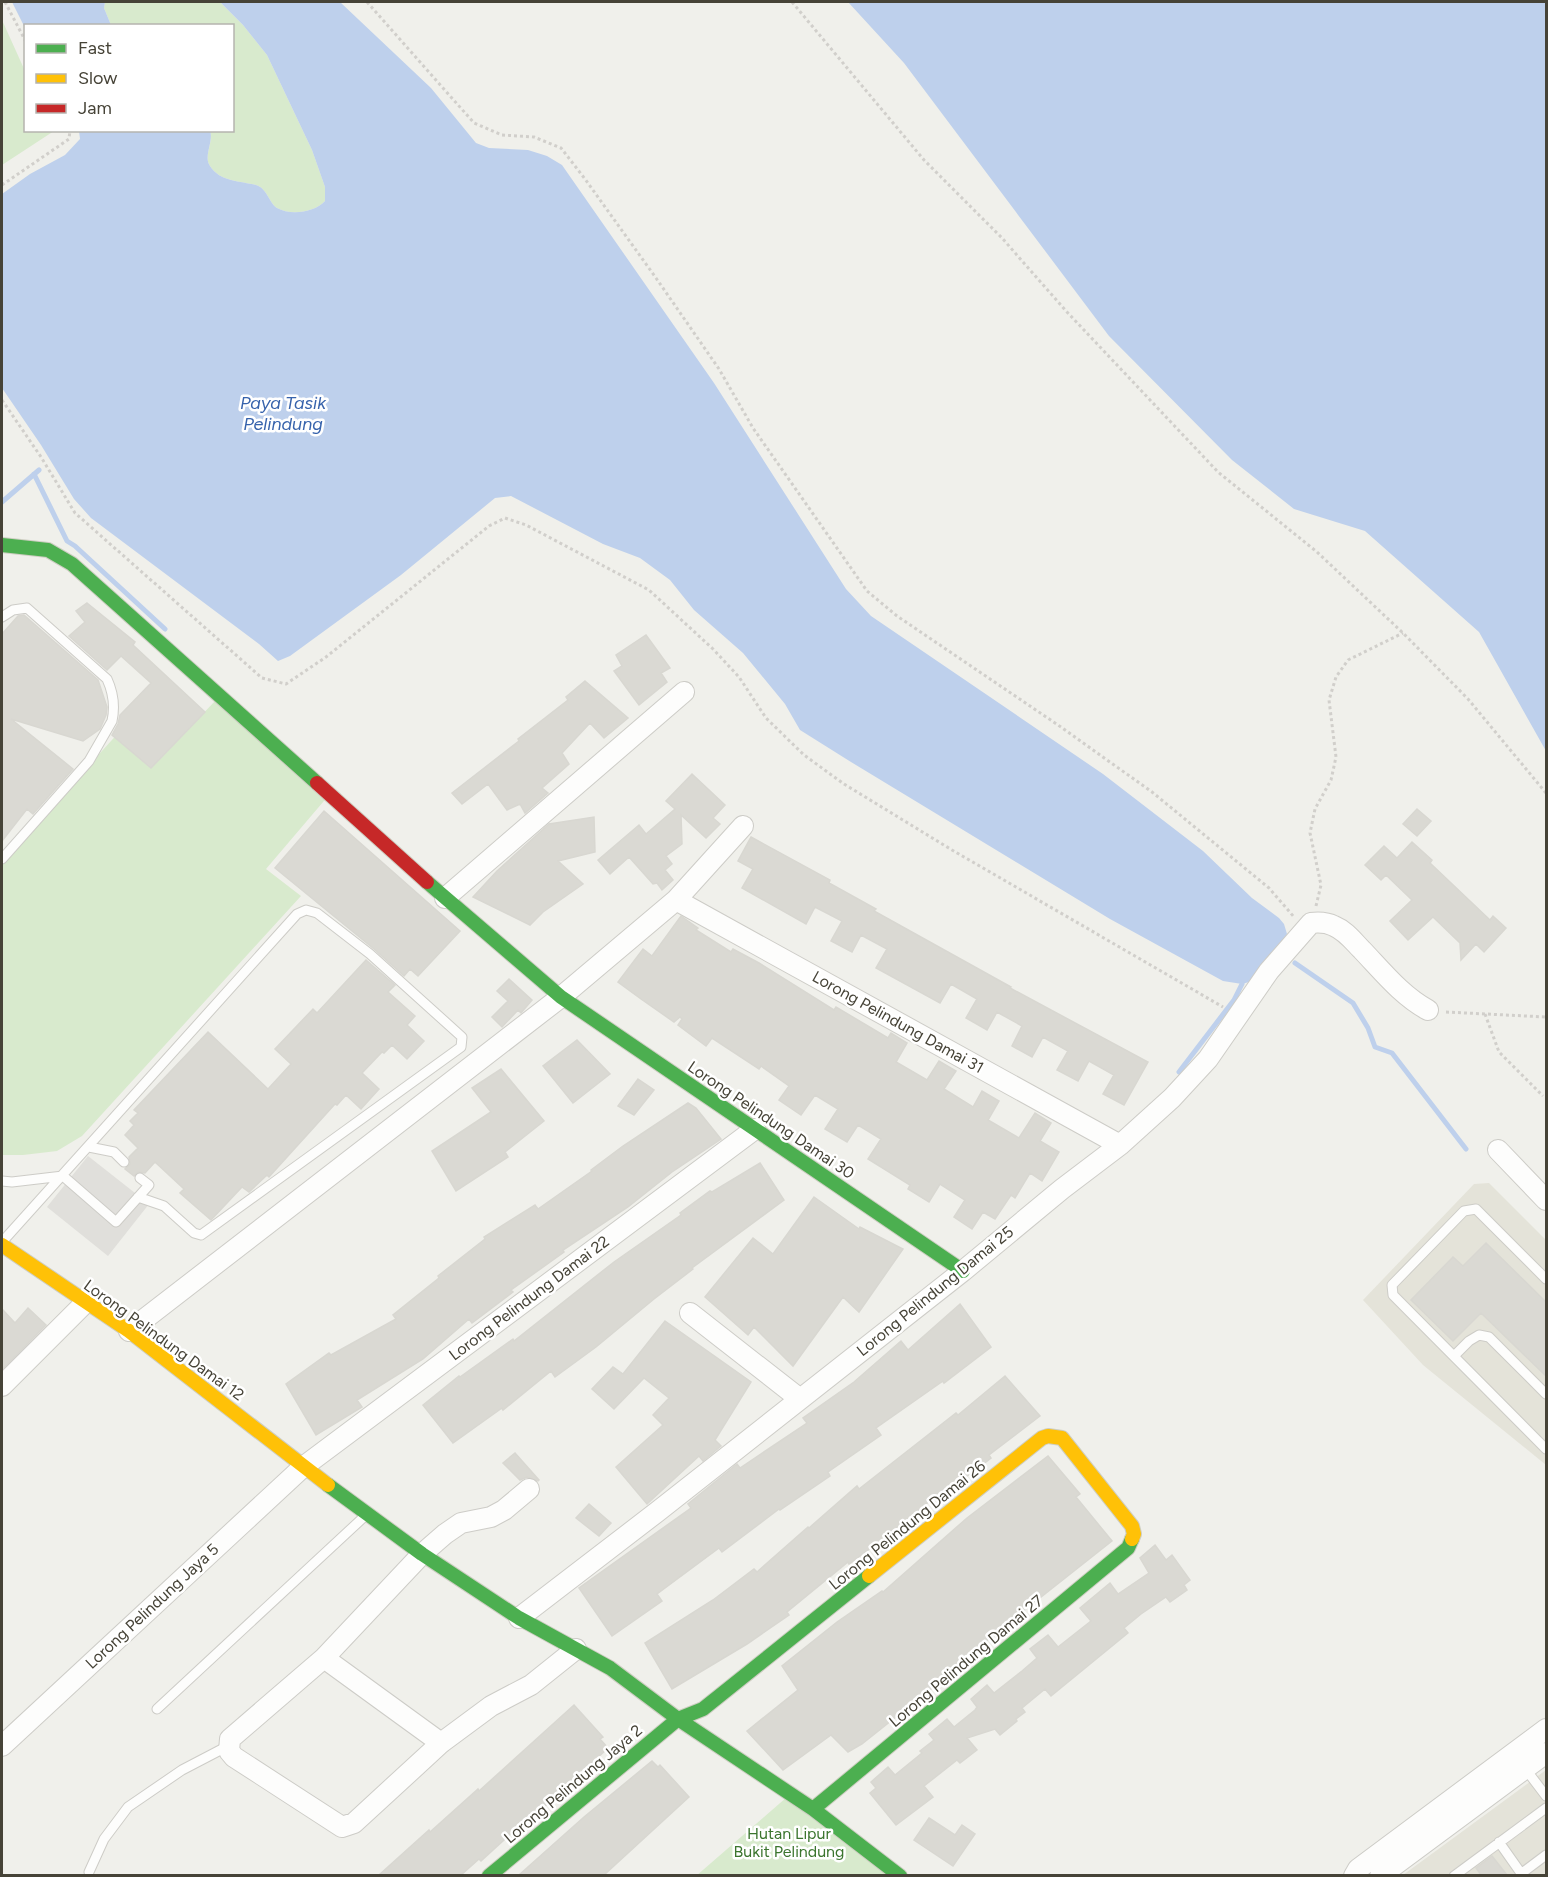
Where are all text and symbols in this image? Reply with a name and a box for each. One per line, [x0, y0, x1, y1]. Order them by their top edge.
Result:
legend [24, 24, 234, 132]
text: Fast [78, 37, 112, 59]
text: Slow [78, 67, 117, 89]
text: Jam [78, 97, 112, 119]
water label: Paya Tasik Pelindung [240, 392, 327, 435]
street label: Lorong Pelindung Damai 31 [809, 967, 987, 1077]
street label: Lorong Pelindung Damai 30 [684, 1057, 858, 1183]
street label: Lorong Pelindung Damai 25 [853, 1222, 1017, 1360]
street label: Lorong Pelindung Damai 22 [445, 1232, 613, 1364]
street label: Lorong Pelindung Damai 12 [80, 1276, 248, 1404]
street label: Lorong Pelindung Damai 26 [825, 1456, 989, 1594]
street label: Lorong Pelindung Jaya 5 [82, 1539, 222, 1673]
street label: Lorong Pelindung Damai 27 [885, 1591, 1047, 1731]
street label: Lorong Pelindung Jaya 2 [500, 1721, 646, 1847]
park label: Hutan Lipur Bukit Pelindung [734, 1824, 844, 1861]

